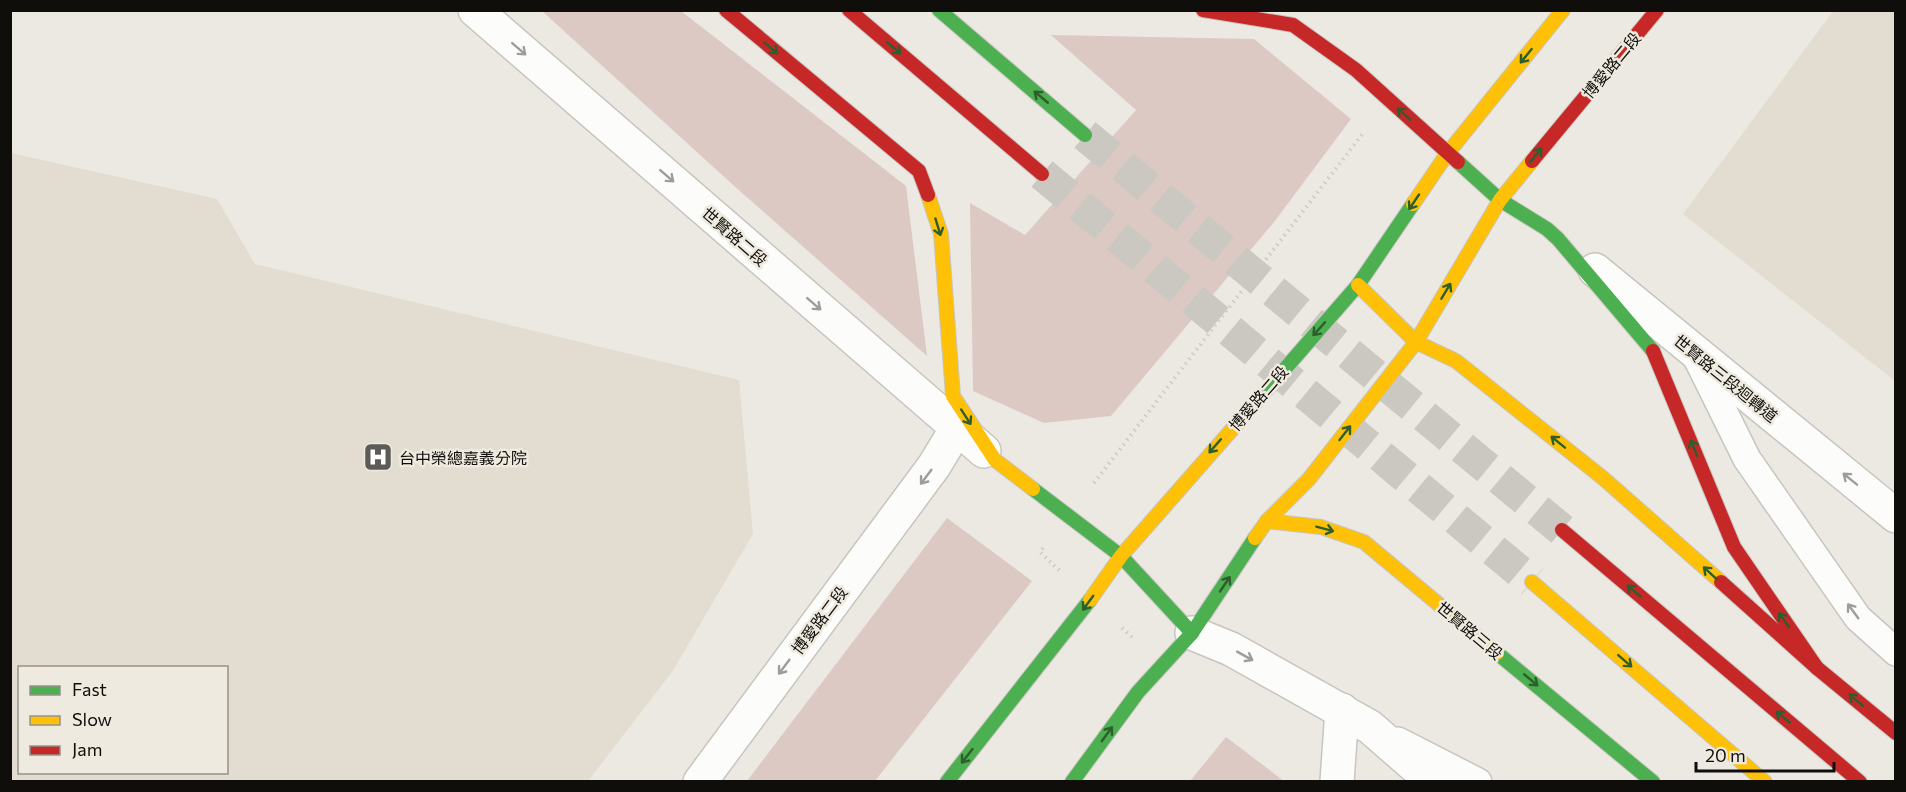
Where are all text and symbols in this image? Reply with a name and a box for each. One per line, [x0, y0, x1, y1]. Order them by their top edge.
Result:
street label: 博愛路二段 [1578, 28, 1644, 102]
one-way arrow [763, 41, 778, 55]
one-way arrow [886, 41, 901, 55]
one-way arrow [511, 42, 526, 56]
one-way arrow [1519, 48, 1533, 63]
one-way arrow [1034, 90, 1049, 104]
one-way arrow [1396, 107, 1411, 121]
one-way arrow [1530, 147, 1543, 163]
one-way arrow [659, 170, 675, 183]
one-way arrow [1408, 193, 1420, 210]
street label: 世賢路二段 [699, 203, 771, 269]
one-way arrow [933, 217, 944, 236]
one-way arrow [1440, 283, 1452, 300]
one-way arrow [806, 297, 821, 311]
one-way arrow [1312, 321, 1326, 336]
street label: 世賢路三段迴轉道 [1670, 330, 1782, 426]
street label: 博愛路二段 [1225, 362, 1291, 434]
one-way arrow [960, 408, 973, 425]
one-way arrow [1339, 425, 1352, 441]
one-way arrow [1550, 435, 1566, 448]
one-way arrow [1208, 438, 1222, 453]
one-way arrow [1688, 439, 1699, 458]
hospital icon: 台中榮總嘉義分院 [362, 441, 394, 473]
place label: 台中榮總嘉義分院 [399, 448, 527, 467]
one-way arrow [919, 469, 932, 485]
one-way arrow [1842, 472, 1858, 485]
one-way arrow [1315, 524, 1334, 536]
one-way arrow [1703, 566, 1718, 580]
one-way arrow [1218, 576, 1231, 593]
street label: 博愛路二段 [787, 582, 851, 658]
one-way arrow [1627, 584, 1642, 598]
one-way arrow [1082, 595, 1094, 611]
street label: 世賢路三段 [1433, 597, 1507, 663]
one-way arrow [1847, 604, 1860, 620]
one-way arrow [1778, 612, 1790, 628]
one-way arrow [1236, 650, 1253, 662]
one-way arrow [1617, 654, 1632, 668]
one-way arrow [778, 659, 790, 675]
legend [18, 666, 228, 774]
one-way arrow [1523, 674, 1539, 687]
text: Fast [72, 678, 107, 700]
one-way arrow [1848, 694, 1864, 707]
text: Slow [72, 708, 112, 730]
one-way arrow [1776, 710, 1791, 724]
one-way arrow [1101, 727, 1113, 743]
scale bar [1696, 735, 1834, 773]
text: Jam [72, 738, 102, 760]
text: 20 m [1705, 744, 1746, 766]
one-way arrow [960, 748, 973, 764]

